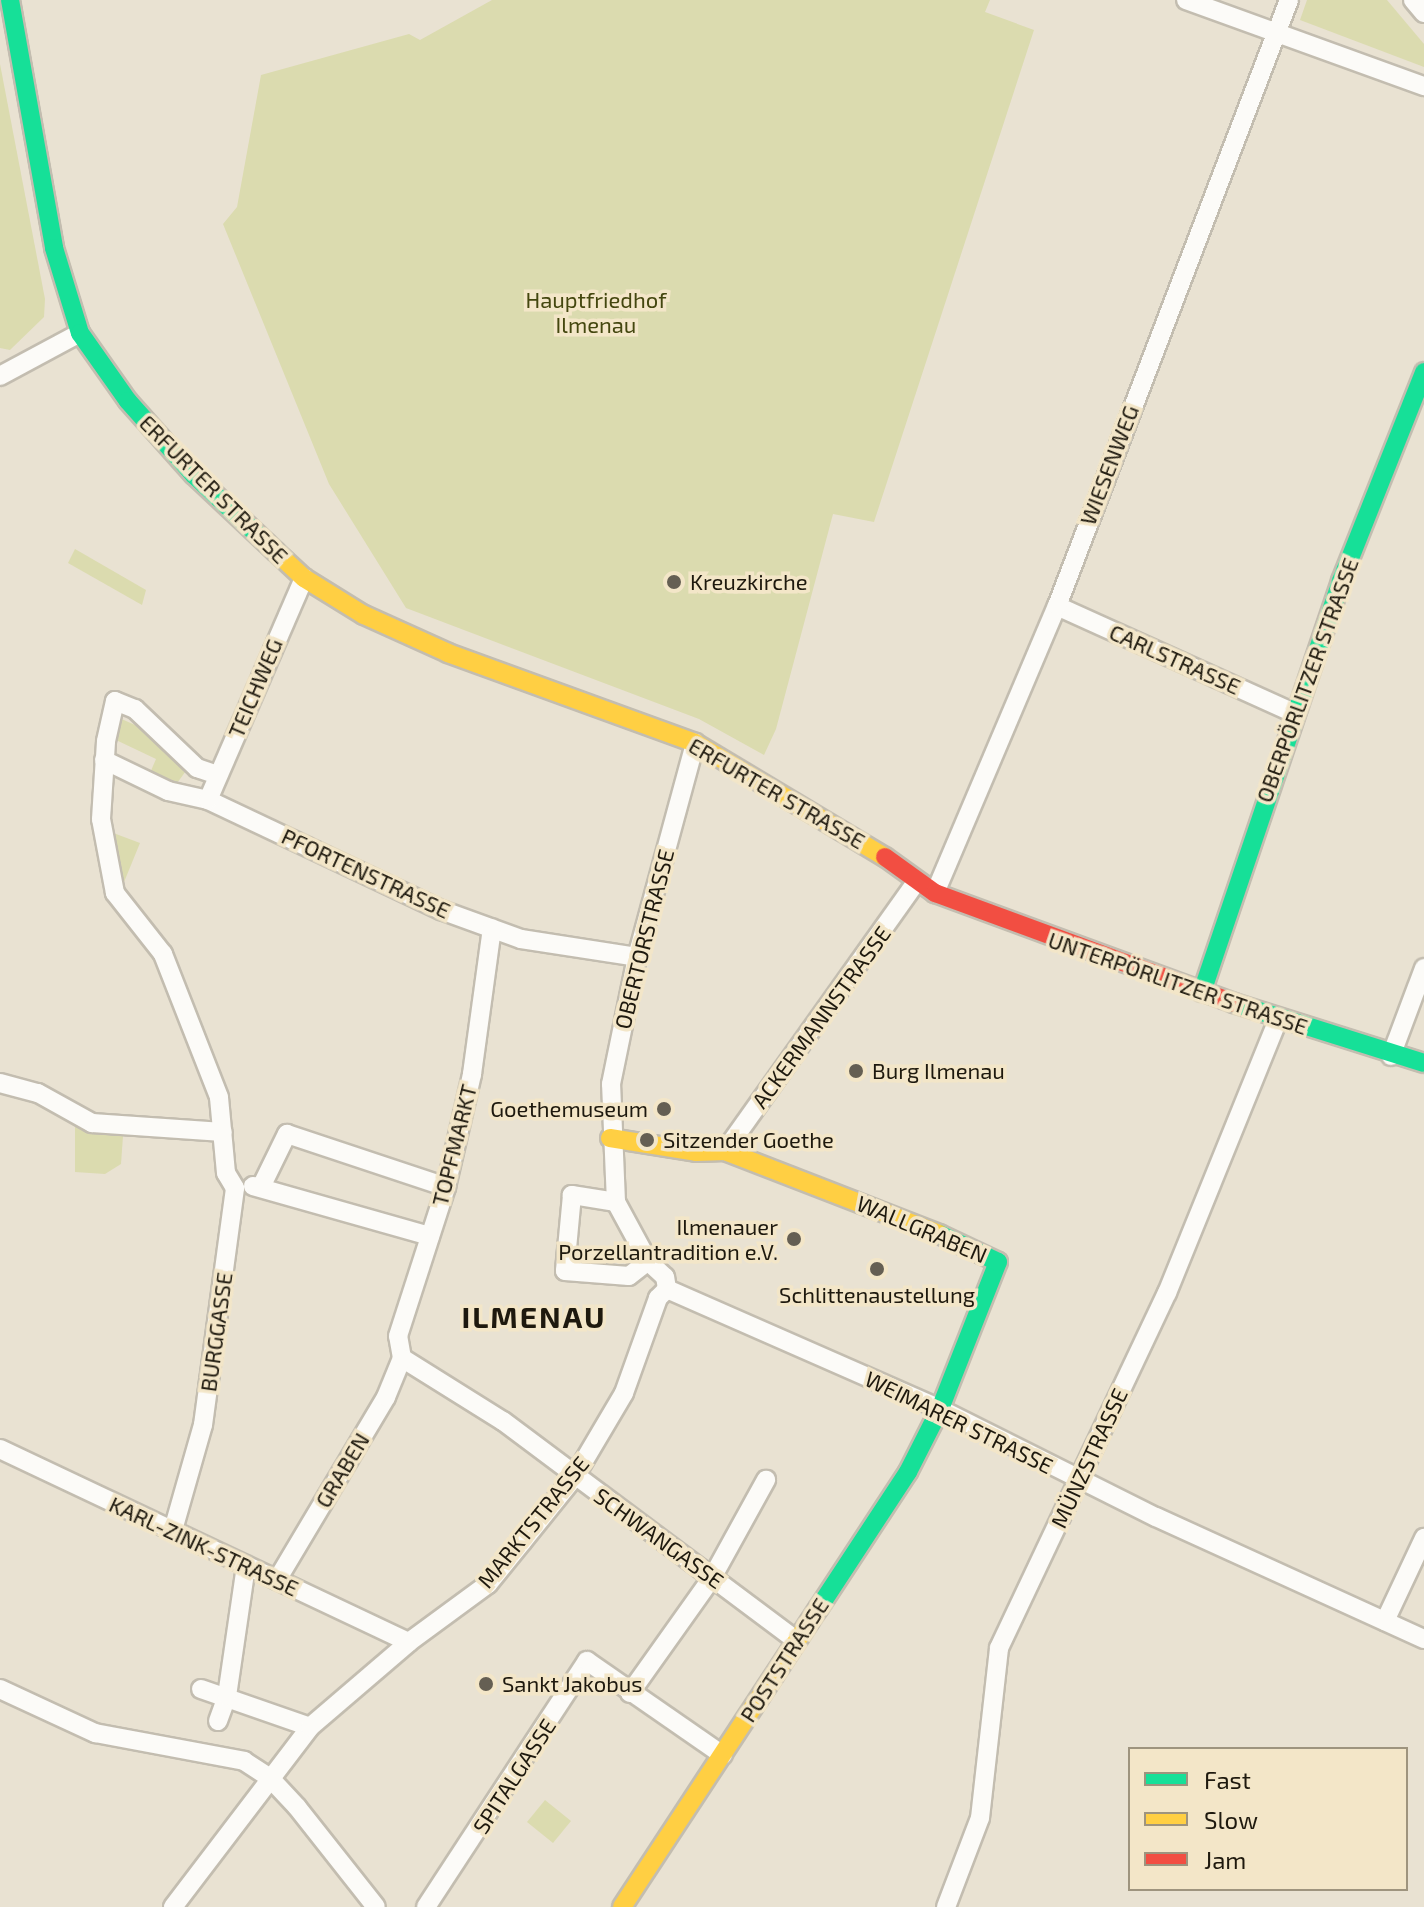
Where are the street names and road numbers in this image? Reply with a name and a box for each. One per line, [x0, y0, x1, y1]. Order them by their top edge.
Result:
street label: WIESENWEG [1074, 401, 1144, 529]
street label: ERFURTER STRASSE [134, 409, 294, 569]
street label: OBERPÖRLITZER STRASSE [1250, 554, 1364, 806]
street label: CARLSTRASSE [1105, 618, 1245, 700]
street label: TEICHWEG [222, 635, 288, 741]
street label: ERFURTER STRASSE [684, 732, 870, 854]
street label: PFORTENSTRASSE [278, 822, 454, 924]
street label: OBERTORSTRASSE [609, 846, 679, 1032]
street label: ACKERMANNSTRASSE [746, 921, 896, 1113]
street label: UNTERPÖRLITZER STRASSE [1045, 926, 1311, 1040]
street label: TOPFMARKT [426, 1081, 482, 1209]
street label: WALLGRABEN [853, 1190, 991, 1268]
street label: BURGGASSE [195, 1271, 237, 1393]
street label: WEIMARER STRASSE [861, 1365, 1057, 1479]
street label: MÜNZSTRASSE [1045, 1384, 1133, 1532]
street label: GRABEN [309, 1428, 375, 1512]
street label: MARKTSTRASSE [472, 1451, 594, 1593]
street label: SCHWANGASSE [589, 1482, 729, 1594]
street label: KARL-ZINK-STRASSE [105, 1491, 303, 1601]
street label: POSTSTRASSE [734, 1593, 834, 1727]
street label: SPITALGASSE [467, 1714, 561, 1838]

